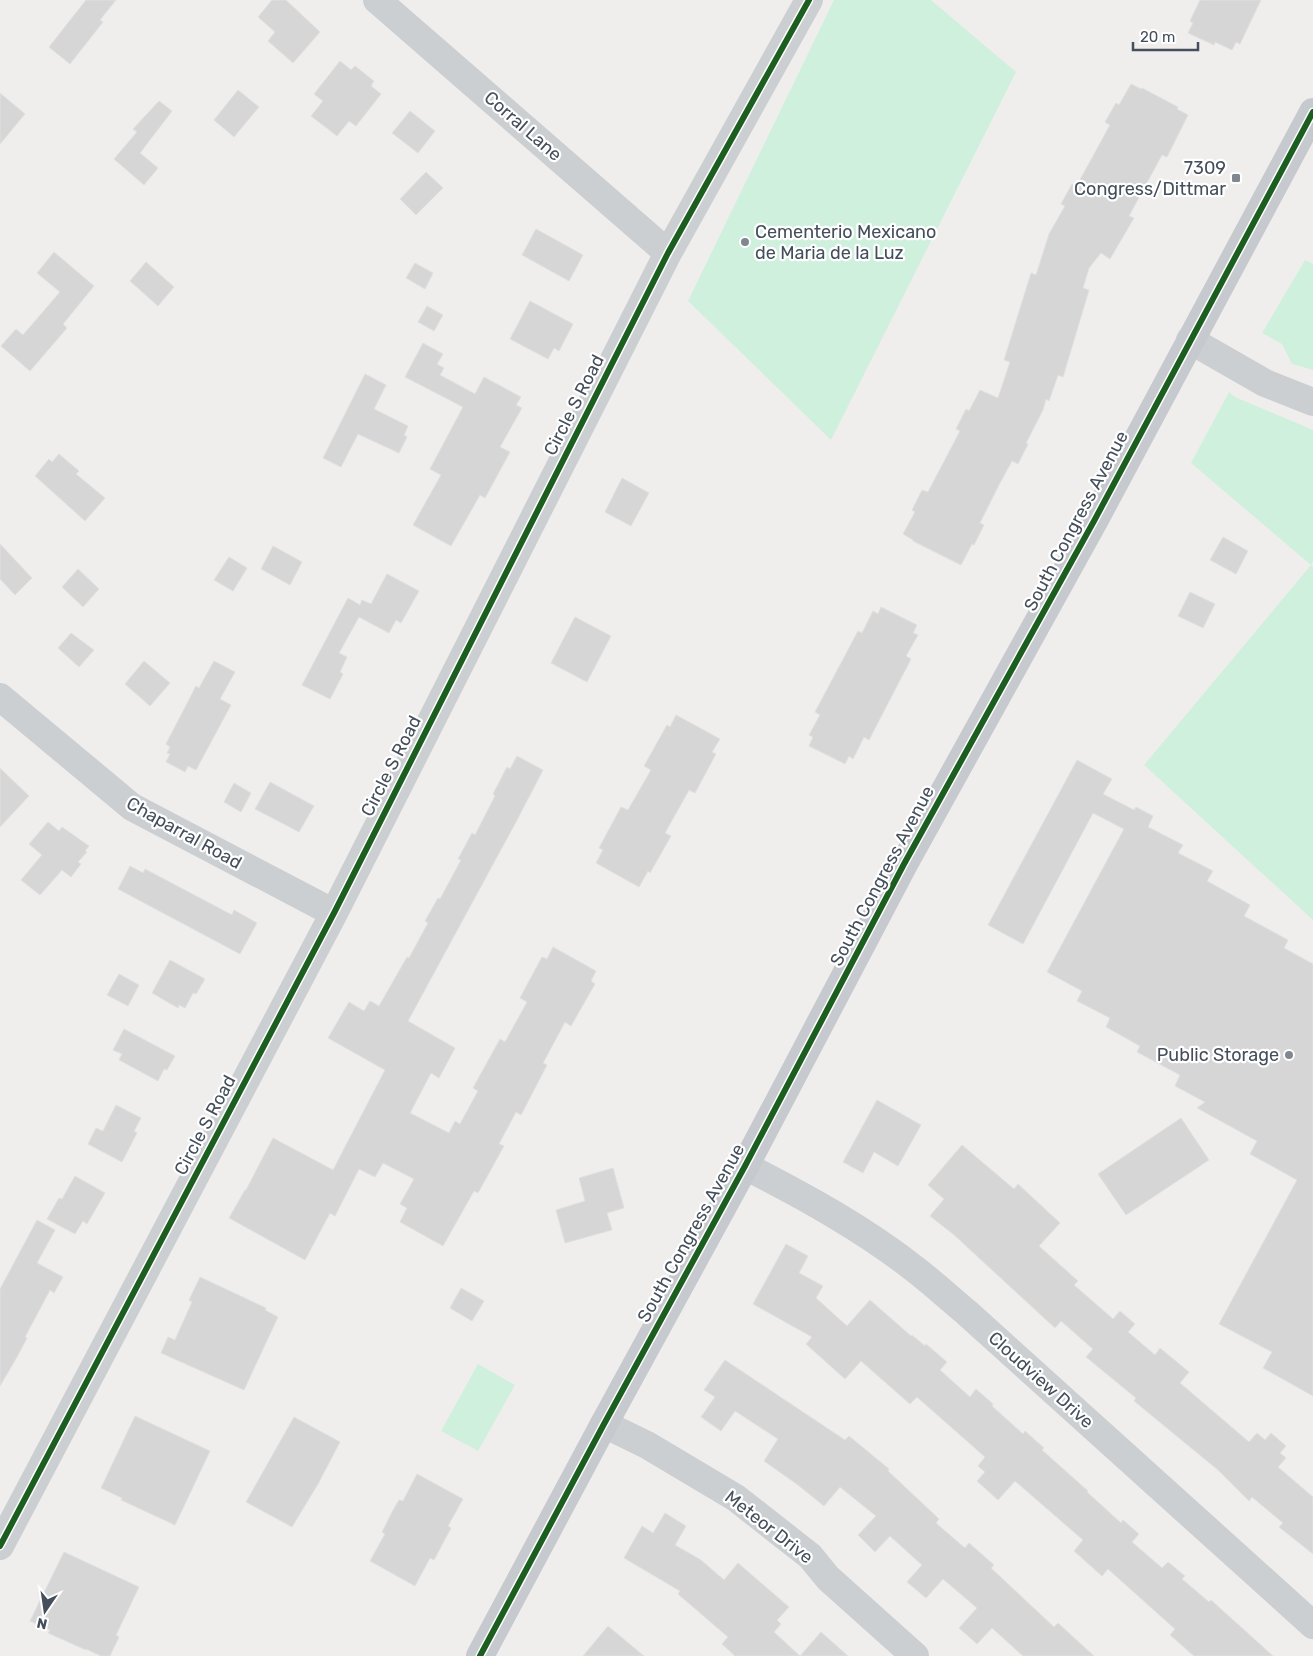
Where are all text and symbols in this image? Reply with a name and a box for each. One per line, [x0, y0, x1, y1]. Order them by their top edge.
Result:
scale bar [1133, 20, 1198, 52]
text: 20 m [1140, 28, 1175, 46]
street label: Corral Lane [480, 86, 566, 166]
place label: 7309 Congress/Dittmar [1074, 157, 1226, 200]
marker: 7309 Congress/Dittmar [1230, 172, 1242, 184]
place label: Cementerio Mexicano de Maria de la Luz [755, 221, 936, 264]
marker: Cementerio Mexicano de Maria de la Luz [739, 236, 751, 248]
street label: Circle S Road [539, 351, 609, 459]
street label: South Congress Avenue [1019, 427, 1133, 615]
street label: Circle S Road [356, 712, 426, 820]
street label: South Congress Avenue [825, 782, 939, 970]
street label: Chaparral Road [122, 792, 246, 874]
place label: Public Storage [1157, 1044, 1279, 1066]
marker: Public Storage [1283, 1049, 1295, 1061]
street label: Circle S Road [169, 1071, 241, 1179]
street label: South Congress Avenue [633, 1140, 749, 1326]
street label: Cloudview Drive [984, 1327, 1098, 1433]
street label: Meteor Drive [720, 1486, 818, 1568]
north arrow [20, 1586, 70, 1636]
text: N [35, 1614, 49, 1633]

